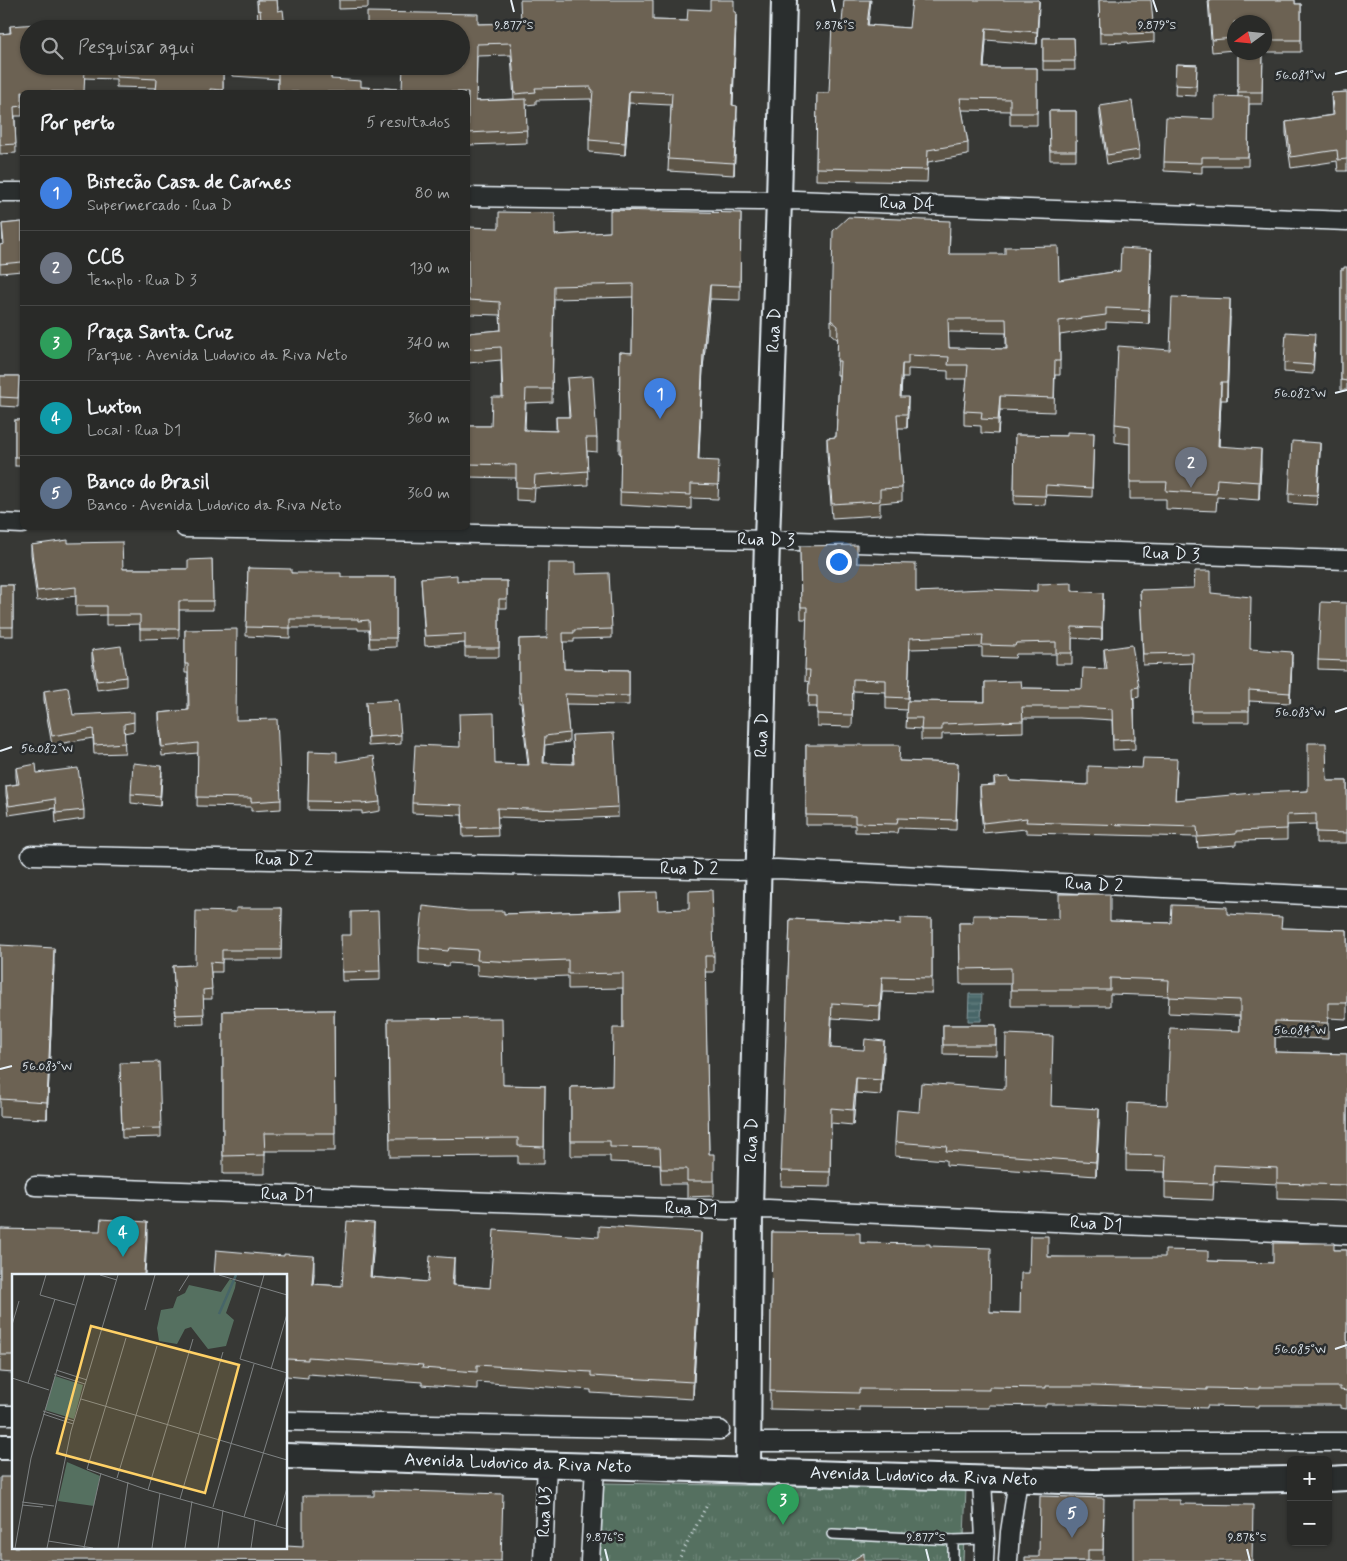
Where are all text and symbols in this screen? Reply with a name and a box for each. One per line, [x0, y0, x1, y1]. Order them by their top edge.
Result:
north arrow [1227, 15, 1272, 60]
text: 9.877°S [495, 18, 534, 34]
text: 9.878°S [816, 18, 855, 34]
text: 9.879°S [1138, 18, 1177, 34]
search box [20, 20, 470, 75]
icon: search [38, 34, 66, 62]
text: Pesquisar aqui [78, 35, 194, 60]
text: 56.081°W [1275, 68, 1325, 84]
text: Por perto [40, 109, 115, 137]
text: 5 resultados [366, 112, 450, 133]
text: Bistecão Casa de Carnes [87, 170, 291, 195]
text: 1 [52, 183, 60, 204]
text: 80 m [415, 183, 450, 204]
street label: Rua D4 [879, 191, 935, 217]
text: Supermercado · Rua D [87, 195, 232, 216]
text: CCB [87, 245, 124, 270]
text: 2 [52, 258, 60, 279]
text: 130 m [409, 258, 450, 279]
text: Templo · Rua D 3 [87, 270, 197, 291]
street label: Rua D [762, 308, 787, 353]
text: Praça Santa Cruz [87, 320, 234, 345]
text: 3 [52, 333, 60, 354]
text: 340 m [406, 333, 450, 354]
text: Parque · Avenida Ludovico da Riva Neto [87, 345, 347, 366]
pin: 1 [644, 378, 676, 419]
text: 56.082°W [1274, 386, 1326, 402]
text: Luxton [87, 395, 141, 420]
text: 4 [51, 408, 61, 429]
text: 360 m [407, 408, 450, 429]
text: Local · Rua D1 [87, 420, 181, 441]
pin: 2 [1175, 447, 1207, 488]
text: Banco do Brasil [87, 470, 209, 495]
text: 5 [51, 483, 61, 504]
text: 360 m [407, 483, 450, 504]
text: Banco · Avenida Ludovico da Riva Neto [87, 495, 342, 516]
street label: Rua D 3 [737, 527, 795, 553]
street label: Rua D 3 [1142, 541, 1200, 567]
your location [826, 549, 852, 575]
text: 56.083°W [1275, 705, 1325, 721]
street label: Rua D [749, 713, 775, 758]
text: 56.082°W [21, 741, 73, 757]
street label: Rua D 2 [255, 847, 314, 873]
street label: Rua D 2 [660, 856, 719, 882]
street label: Rua D 2 [1064, 871, 1124, 899]
text: 56.084°W [1274, 1023, 1326, 1039]
text: 56.083°W [22, 1059, 72, 1075]
street label: Rua D [739, 1117, 764, 1163]
street label: Rua D1 [260, 1182, 314, 1208]
street label: Rua D1 [664, 1196, 718, 1222]
street label: Rua D1 [1069, 1211, 1123, 1237]
pin: 4 [107, 1216, 139, 1257]
inset map [12, 1274, 288, 1548]
text: 56.085°W [1274, 1342, 1326, 1358]
street label: Avenida Ludovico da Riva Neto [404, 1448, 632, 1479]
map controls [1287, 1456, 1332, 1546]
button: + [1287, 1456, 1332, 1501]
street label: Avenida Ludovico da Riva Neto [810, 1461, 1038, 1492]
pin: 3 [767, 1484, 799, 1525]
street label: Rua U3 [532, 1486, 558, 1538]
pin: 5 [1056, 1497, 1088, 1538]
button: − [1287, 1501, 1332, 1546]
text: 9.876°S [586, 1530, 624, 1546]
text: 9.877°S [907, 1530, 946, 1546]
text: 9.878°S [1228, 1530, 1267, 1546]

